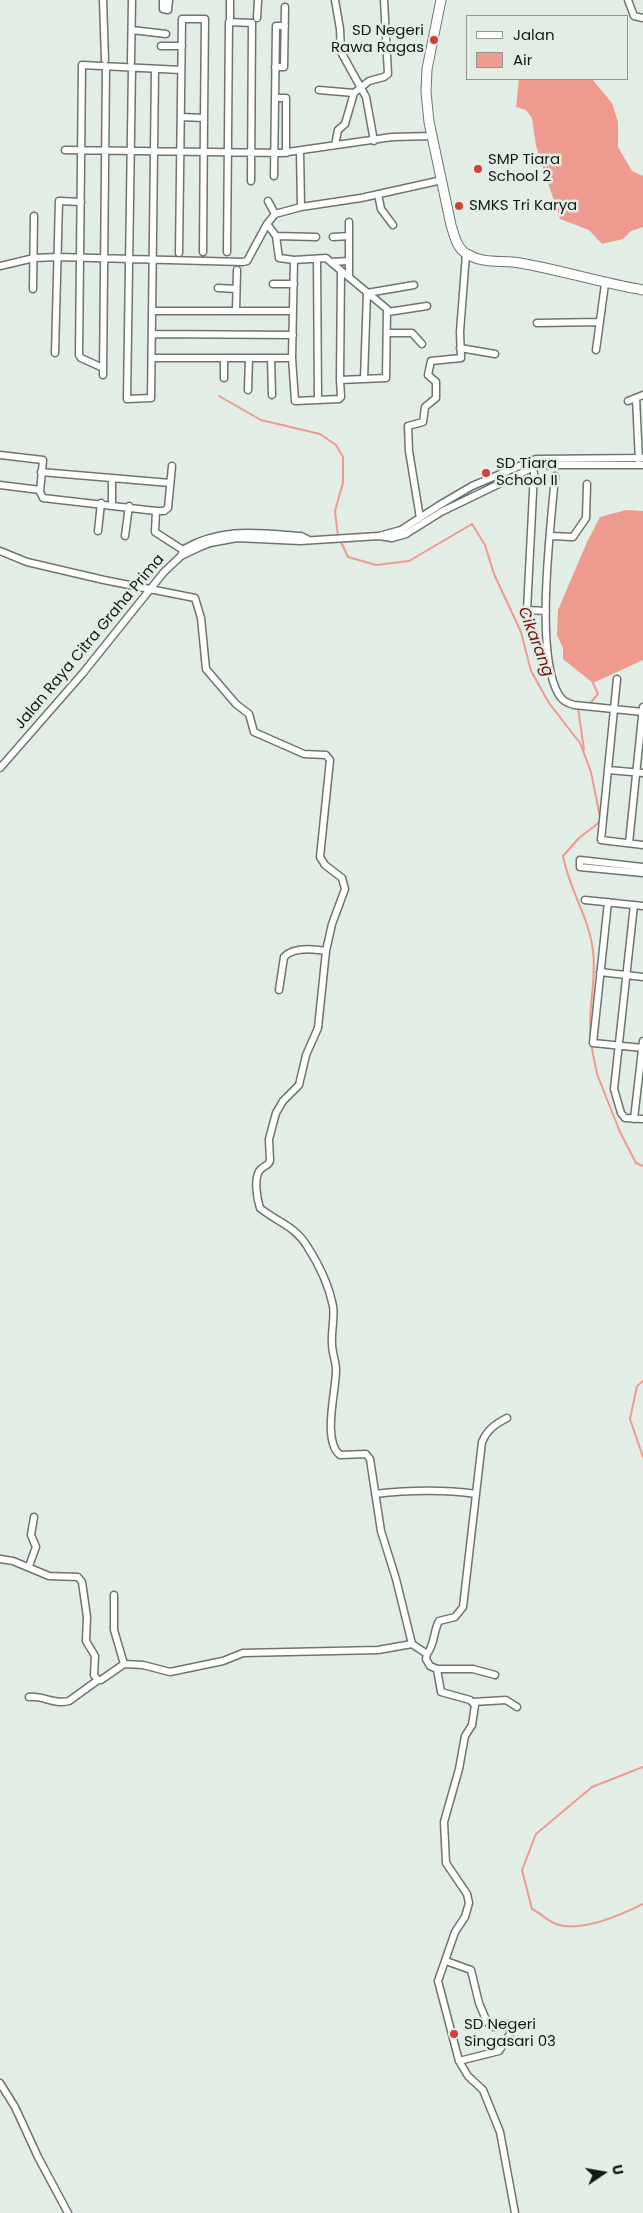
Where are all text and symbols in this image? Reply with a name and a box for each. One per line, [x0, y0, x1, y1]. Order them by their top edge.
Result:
legend [466, 15, 628, 80]
place label: SD Negeri Rawa Ragas [331, 22, 424, 57]
text: Jalan [513, 24, 555, 45]
marker: SD Negeri Rawa Ragas [428, 34, 440, 46]
text: Air [513, 49, 532, 70]
place label: SMP Tiara School 2 [488, 151, 560, 186]
marker: SMP Tiara School 2 [472, 163, 484, 175]
place label: SMKS Tri Karya [469, 197, 577, 215]
marker: SMKS Tri Karya [453, 200, 465, 212]
place label: SD Tiara School II [496, 455, 558, 490]
marker: SD Tiara School II [480, 467, 492, 479]
street label: Jalan Raya Citra Graha Prima [12, 551, 168, 733]
water label: Cikarang [513, 604, 557, 680]
place label: SD Negeri Singasari 03 [464, 2016, 556, 2051]
marker: SD Negeri Singasari 03 [448, 2028, 460, 2040]
north arrow [578, 2148, 628, 2198]
text: U [607, 2163, 628, 2177]

